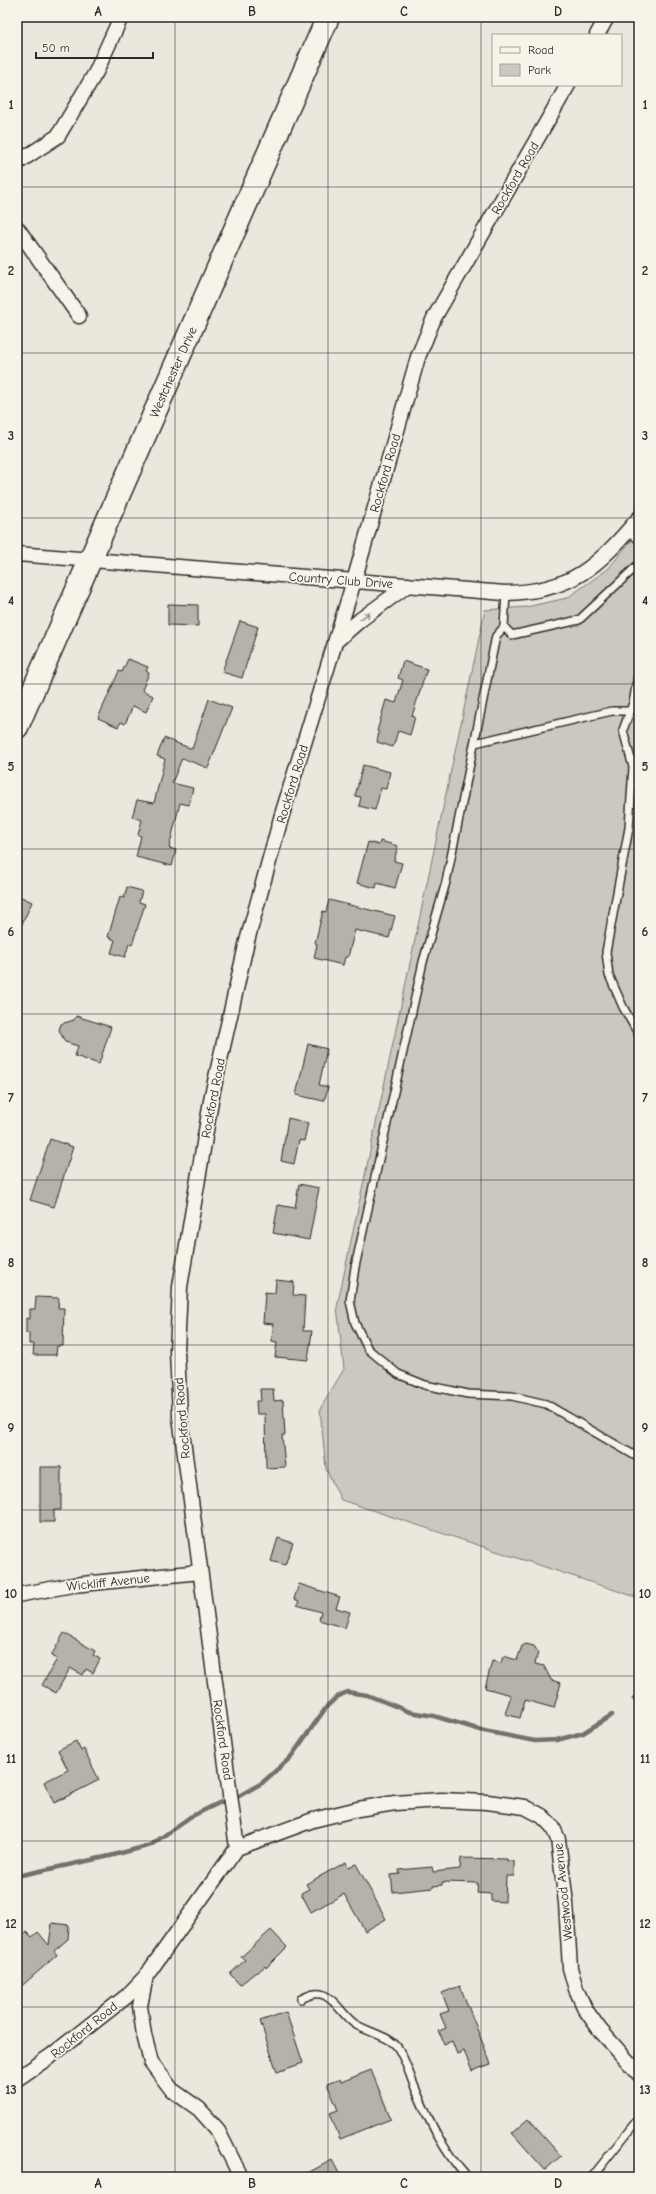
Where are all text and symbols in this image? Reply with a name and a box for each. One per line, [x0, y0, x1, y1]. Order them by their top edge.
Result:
text: A [94, 4, 102, 19]
text: B [248, 4, 256, 19]
text: C [400, 4, 408, 19]
text: D [554, 4, 562, 19]
scale bar [36, 34, 153, 60]
legend [492, 34, 622, 86]
text: 50 m [42, 41, 70, 55]
text: Road [528, 43, 554, 57]
text: Park [528, 63, 551, 77]
text: 1 [8, 97, 14, 112]
text: 1 [642, 97, 648, 112]
street label: Rockford Road [488, 139, 542, 217]
text: 2 [8, 263, 14, 278]
text: 2 [642, 263, 648, 278]
street label: Westchester Drive [146, 324, 200, 420]
text: 3 [8, 428, 14, 443]
text: 3 [642, 428, 648, 443]
street label: Rockford Road [367, 432, 403, 514]
street label: Country Club Drive [288, 569, 394, 591]
text: 4 [8, 593, 14, 608]
text: 4 [642, 593, 648, 608]
one-way arrow [360, 612, 371, 620]
street label: Rockford Road [273, 743, 311, 825]
text: 5 [8, 759, 15, 774]
text: 5 [642, 759, 649, 774]
text: 6 [8, 924, 15, 939]
text: 6 [642, 924, 649, 939]
street label: Rockford Road [198, 1057, 228, 1139]
text: 7 [8, 1090, 14, 1105]
text: 7 [642, 1090, 648, 1105]
text: 8 [8, 1255, 14, 1270]
text: 8 [642, 1255, 648, 1270]
street label: Rockford Road [171, 1377, 193, 1459]
text: 9 [8, 1420, 15, 1435]
text: 9 [642, 1420, 649, 1435]
street label: Wickliff Avenue [66, 1570, 151, 1594]
text: 10 [5, 1586, 17, 1601]
text: 10 [639, 1586, 651, 1601]
street label: Rockford Road [210, 1699, 236, 1781]
text: 11 [6, 1751, 16, 1766]
text: 11 [640, 1751, 650, 1766]
street label: Westwood Avenue [550, 1842, 576, 1942]
text: 12 [5, 1916, 17, 1931]
text: 12 [639, 1916, 651, 1931]
street label: Rockford Road [48, 1999, 120, 2061]
text: 13 [5, 2082, 17, 2097]
text: 13 [639, 2082, 651, 2097]
text: A [94, 2176, 102, 2191]
text: B [248, 2176, 256, 2191]
text: C [400, 2176, 408, 2191]
text: D [554, 2176, 562, 2191]

